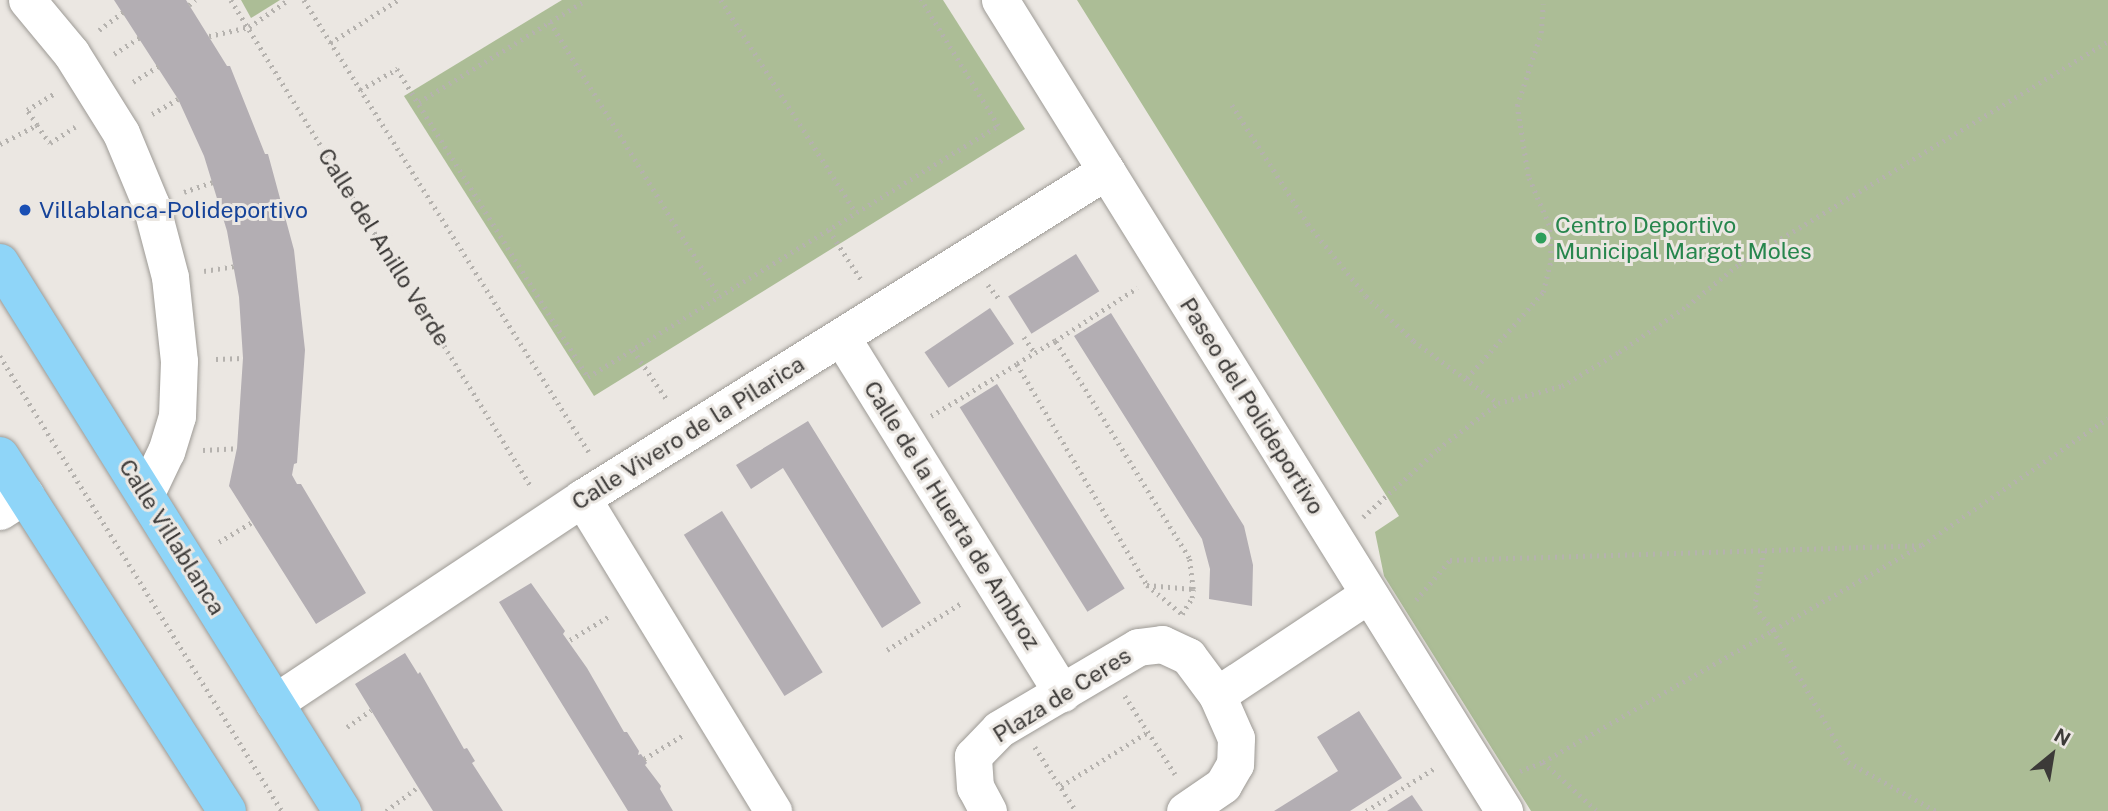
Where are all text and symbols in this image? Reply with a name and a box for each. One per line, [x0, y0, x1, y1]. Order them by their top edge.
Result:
street label: Calle del Anillo Verde [312, 142, 456, 352]
place label: Villablanca-Polideportivo [39, 196, 308, 224]
marker: Villablanca-Polideportivo [17, 202, 33, 218]
place label: Centro Deportivo Municipal Margot Moles [1555, 211, 1812, 265]
marker: Centro Deportivo Municipal Margot Moles [1533, 230, 1549, 246]
street label: Paseo del Polideportivo [1174, 292, 1330, 520]
street label: Calle Vivero de la Pilarica [566, 350, 810, 516]
street label: Calle de la Huerta de Ambroz [858, 375, 1046, 655]
street label: Calle Villablanca [113, 454, 231, 620]
street label: Plaza de Ceres [988, 641, 1136, 749]
north arrow [2017, 720, 2087, 790]
text: N [2051, 724, 2074, 750]

